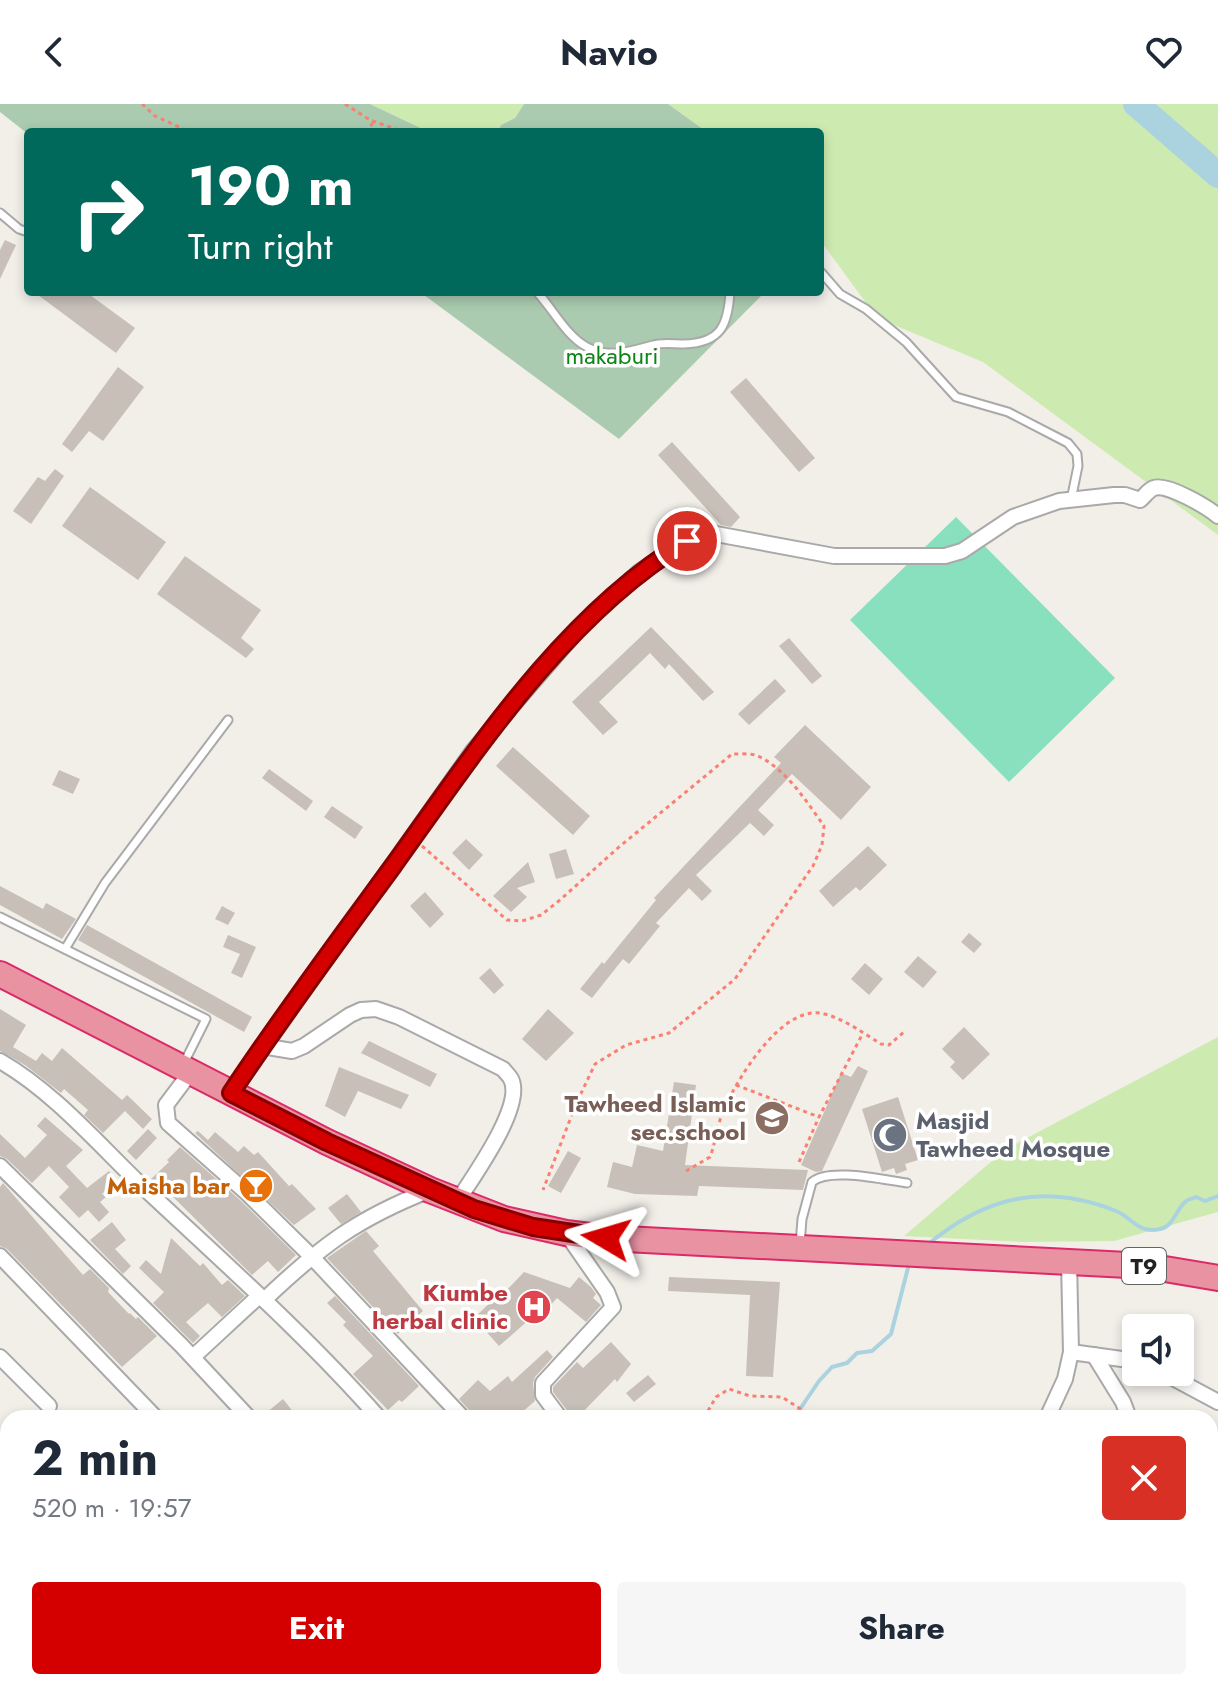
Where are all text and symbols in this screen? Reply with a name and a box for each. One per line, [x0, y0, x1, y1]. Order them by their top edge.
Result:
text: Navio [560, 26, 658, 78]
icon: back [32, 30, 76, 74]
icon: heart [1142, 30, 1186, 74]
text: 190 m [188, 145, 354, 226]
icon: right [56, 160, 160, 264]
text: Turn right [188, 220, 333, 272]
park label: makaburi [565, 338, 659, 373]
pin [653, 507, 721, 575]
icon: arrive [665, 519, 709, 563]
place label: Tawheed Islamic sec.school [564, 1086, 746, 1149]
school or university icon: Tawheed Islamic sec.school [753, 1099, 791, 1137]
place label: Masjid Tawheed Mosque [916, 1103, 1110, 1166]
mosque icon: Masjid Tawheed Mosque [871, 1116, 909, 1154]
bar icon: Maisha bar [237, 1167, 275, 1205]
place label: Maisha bar [107, 1168, 230, 1203]
position arrow [564, 1196, 648, 1280]
road number: T9 [1122, 1248, 1166, 1284]
place label: Kiumbe herbal clinic [372, 1275, 508, 1338]
hospital icon: Kiumbe herbal clinic [515, 1288, 553, 1326]
map controls [1122, 1314, 1194, 1386]
button: sound [1122, 1314, 1194, 1386]
text: 2 min [32, 1424, 158, 1493]
button: close [1102, 1436, 1186, 1520]
text: 520 m · 19:57 [32, 1489, 191, 1527]
button: Exit [32, 1582, 601, 1674]
button: Share [617, 1582, 1186, 1674]

